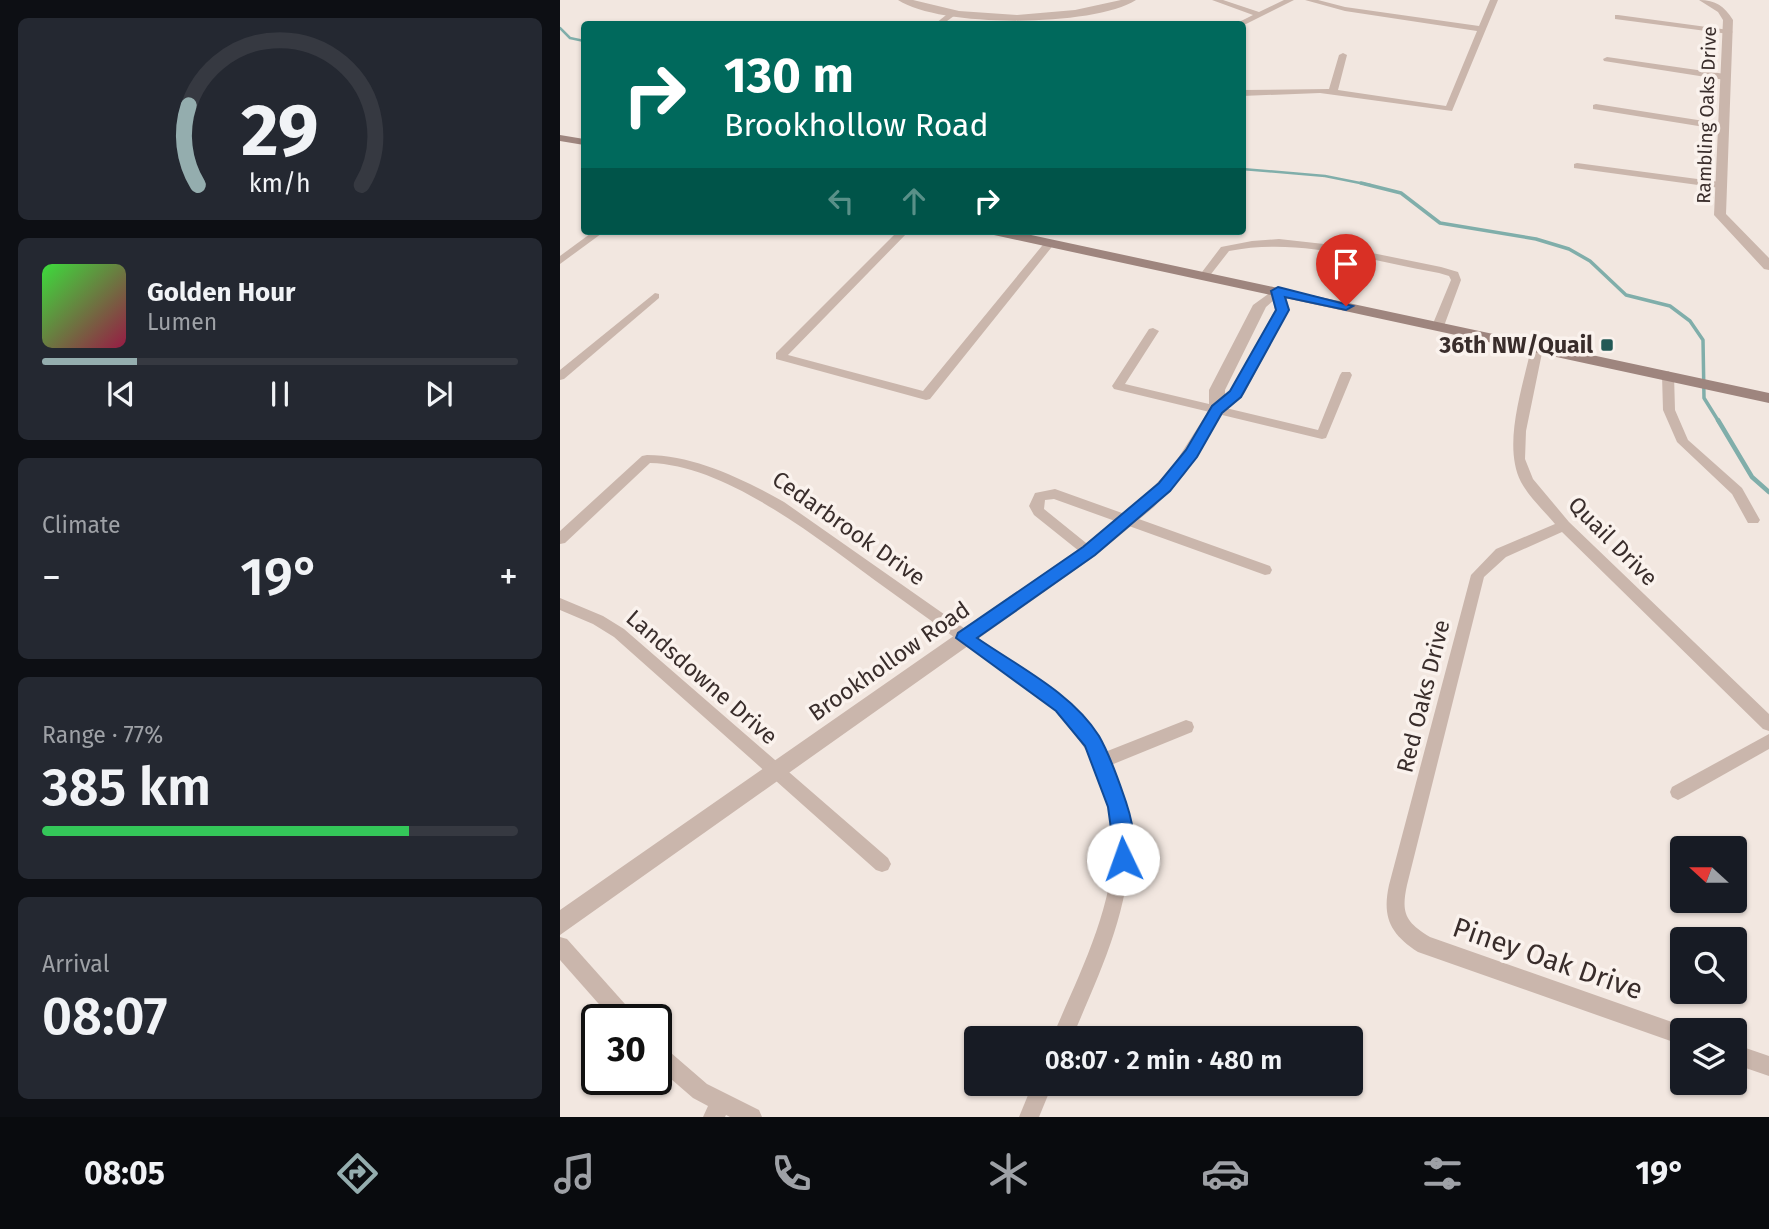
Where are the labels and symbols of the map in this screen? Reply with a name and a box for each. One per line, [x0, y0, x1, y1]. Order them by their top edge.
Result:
street label: Rambling Oaks Drive [1692, 26, 1721, 204]
pin [1316, 234, 1376, 306]
place label: 36th NW/Quail [1438, 331, 1593, 359]
marker: 36th NW/Quail [1599, 337, 1615, 353]
street label: Cedarbrook Drive [767, 465, 931, 591]
street label: Quail Drive [1562, 490, 1664, 592]
street label: Brookhollow Road [803, 595, 975, 727]
street label: Landsdowne Drive [621, 604, 783, 750]
street label: Red Oaks Drive [1390, 617, 1456, 775]
position arrow [1086, 822, 1160, 896]
north arrow [1670, 836, 1746, 914]
street label: Piney Oak Drive [1449, 911, 1647, 1006]
speed limit sign: 30 [581, 1004, 672, 1095]

